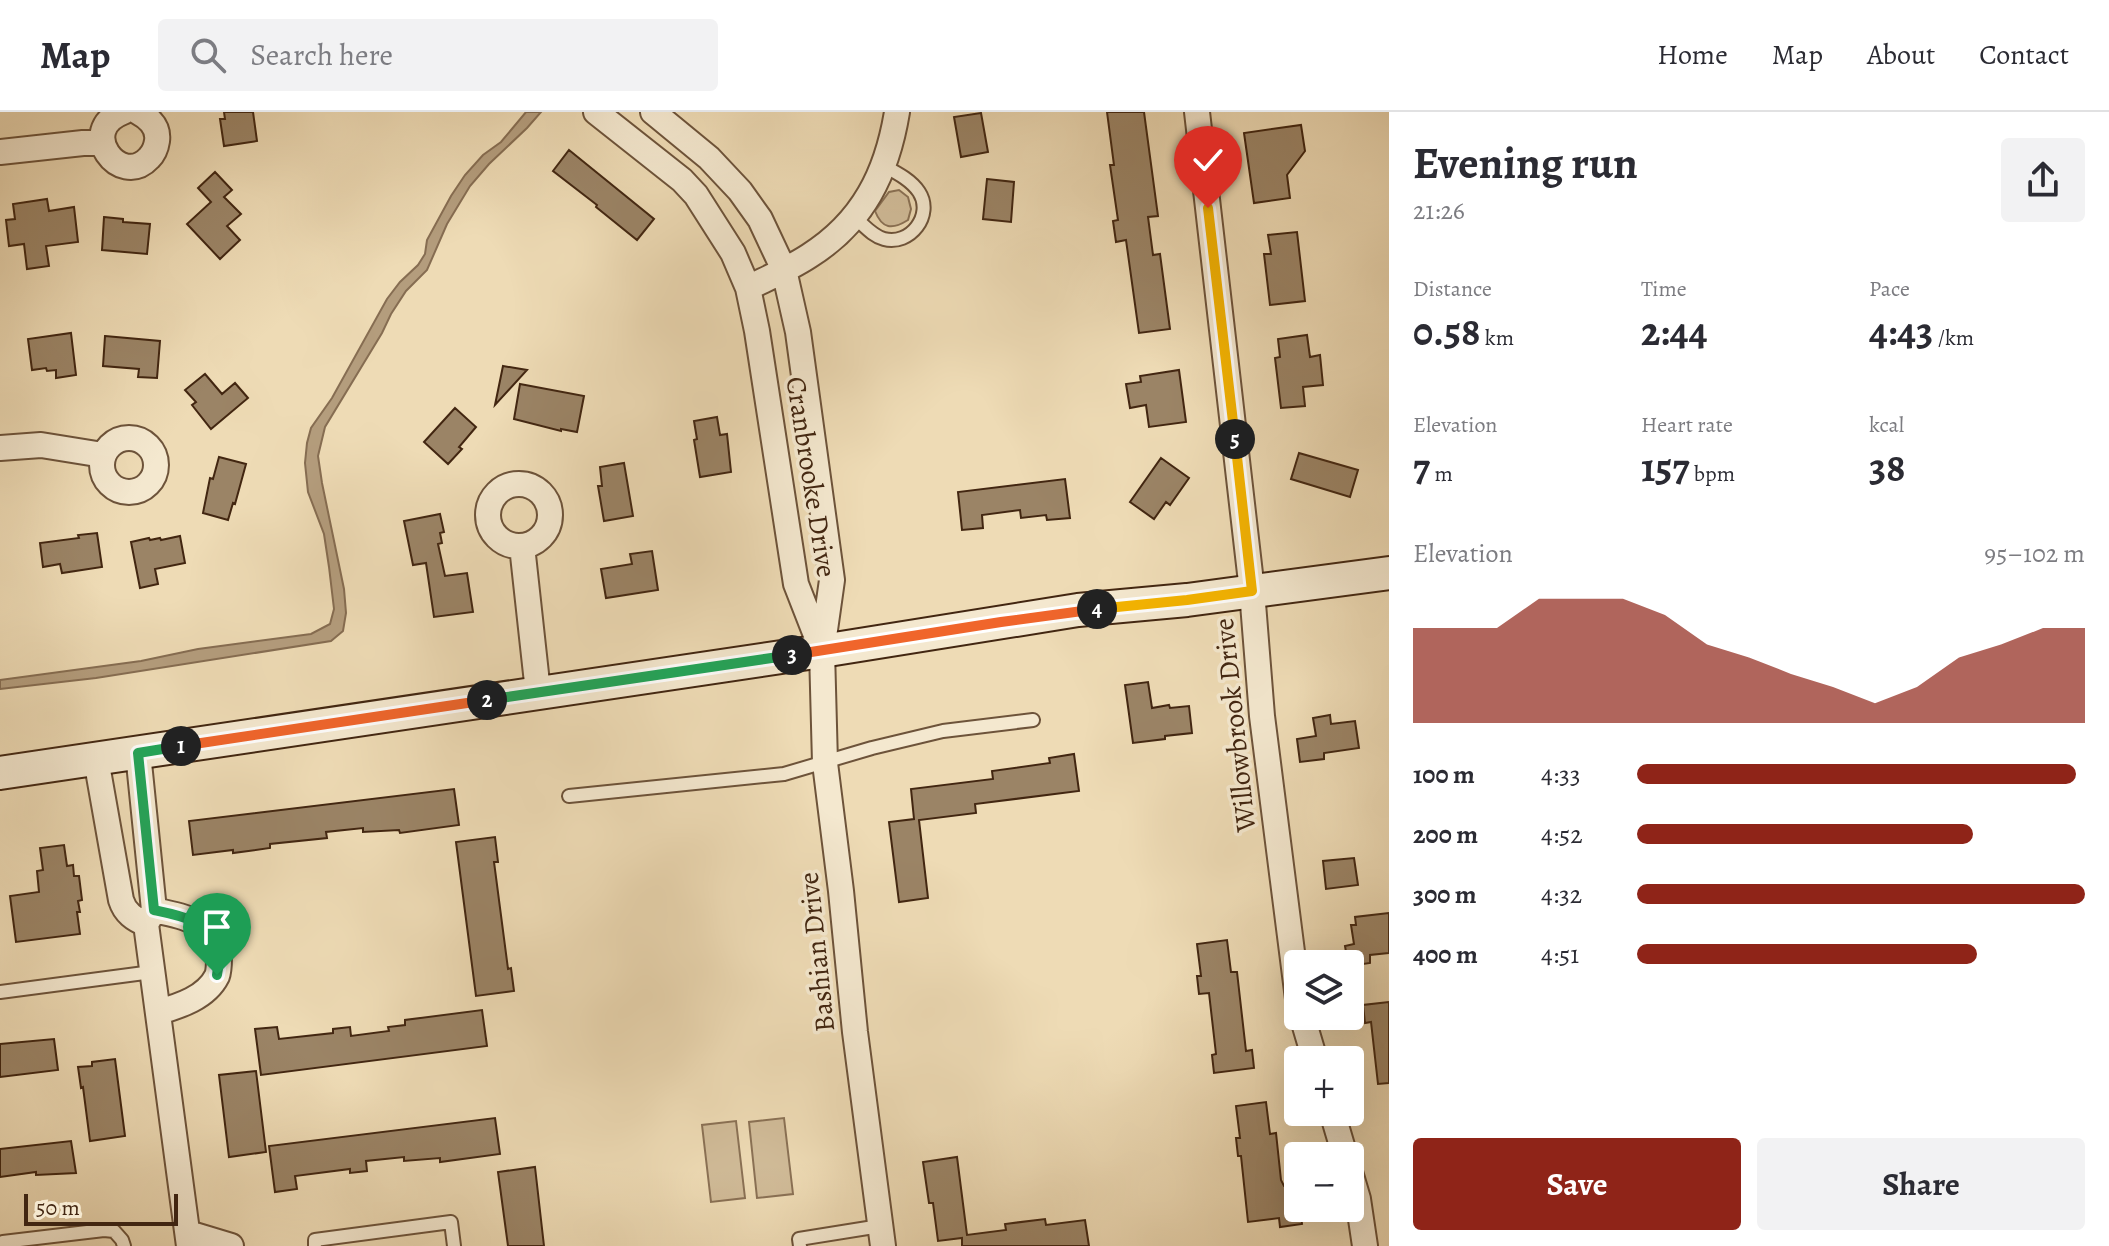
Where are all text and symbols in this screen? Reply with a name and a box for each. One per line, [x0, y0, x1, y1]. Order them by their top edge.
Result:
search box [158, 19, 718, 91]
text: Map [40, 29, 110, 81]
icon: search [186, 33, 230, 77]
text: Search here [250, 35, 393, 75]
text: Home [1657, 36, 1728, 74]
text: Map [1772, 36, 1823, 74]
text: About [1867, 36, 1935, 74]
text: Contact [1979, 36, 2069, 74]
pin [1174, 126, 1242, 208]
text: Evening run [1413, 133, 1638, 193]
icon: check [1186, 138, 1230, 182]
button: share [2001, 138, 2085, 222]
text: 21:26 [1413, 193, 1465, 228]
text: Distance [1413, 274, 1492, 304]
text: Time [1641, 274, 1687, 304]
text: Pace [1869, 274, 1910, 304]
text: 0.58 [1413, 304, 1480, 359]
text: 2:44 [1641, 304, 1707, 359]
text: 4:43 [1869, 304, 1933, 359]
text: km [1480, 323, 1514, 353]
text: /km [1933, 323, 1974, 353]
street label: Cranbrooke Drive [776, 374, 846, 580]
text: Elevation [1413, 410, 1497, 440]
text: Heart rate [1641, 410, 1733, 440]
text: kcal [1869, 410, 1904, 440]
pin: 5 [1215, 419, 1255, 459]
text: 5 [1230, 424, 1240, 454]
text: 7 [1413, 440, 1430, 495]
text: 157 [1641, 440, 1689, 495]
text: 38 [1869, 440, 1905, 495]
text: m [1430, 459, 1453, 489]
text: bpm [1689, 459, 1735, 489]
text: Elevation [1413, 536, 1513, 571]
text: 95–102 m [1984, 536, 2085, 571]
pin: 4 [1077, 589, 1117, 629]
text: 4 [1092, 594, 1102, 624]
street label: Willowbrook Drive [1205, 616, 1265, 835]
pin: 3 [772, 635, 812, 675]
text: 3 [787, 640, 797, 670]
pin: 2 [467, 680, 507, 720]
text: 2 [482, 685, 492, 715]
pin: 1 [161, 726, 201, 766]
text: 1 [177, 731, 185, 761]
text: 100 m [1413, 757, 1475, 792]
text: 4:33 [1541, 757, 1581, 792]
text: 200 m [1413, 817, 1478, 852]
text: 4:52 [1541, 817, 1583, 852]
street label: Bashian Drive [790, 870, 844, 1034]
text: 300 m [1413, 877, 1477, 912]
text: 4:32 [1541, 877, 1582, 912]
pin [183, 893, 251, 975]
icon: arrive [195, 905, 239, 949]
text: 400 m [1413, 937, 1478, 972]
text: 4:51 [1541, 937, 1579, 972]
map controls [1284, 950, 1364, 1222]
button: layers [1284, 950, 1364, 1030]
button: + [1284, 1046, 1364, 1126]
button: Save [1413, 1138, 1741, 1230]
button: Share [1757, 1138, 2085, 1230]
button: − [1284, 1142, 1364, 1222]
scale bar [24, 1190, 178, 1226]
text: 50 m [36, 1193, 80, 1223]

